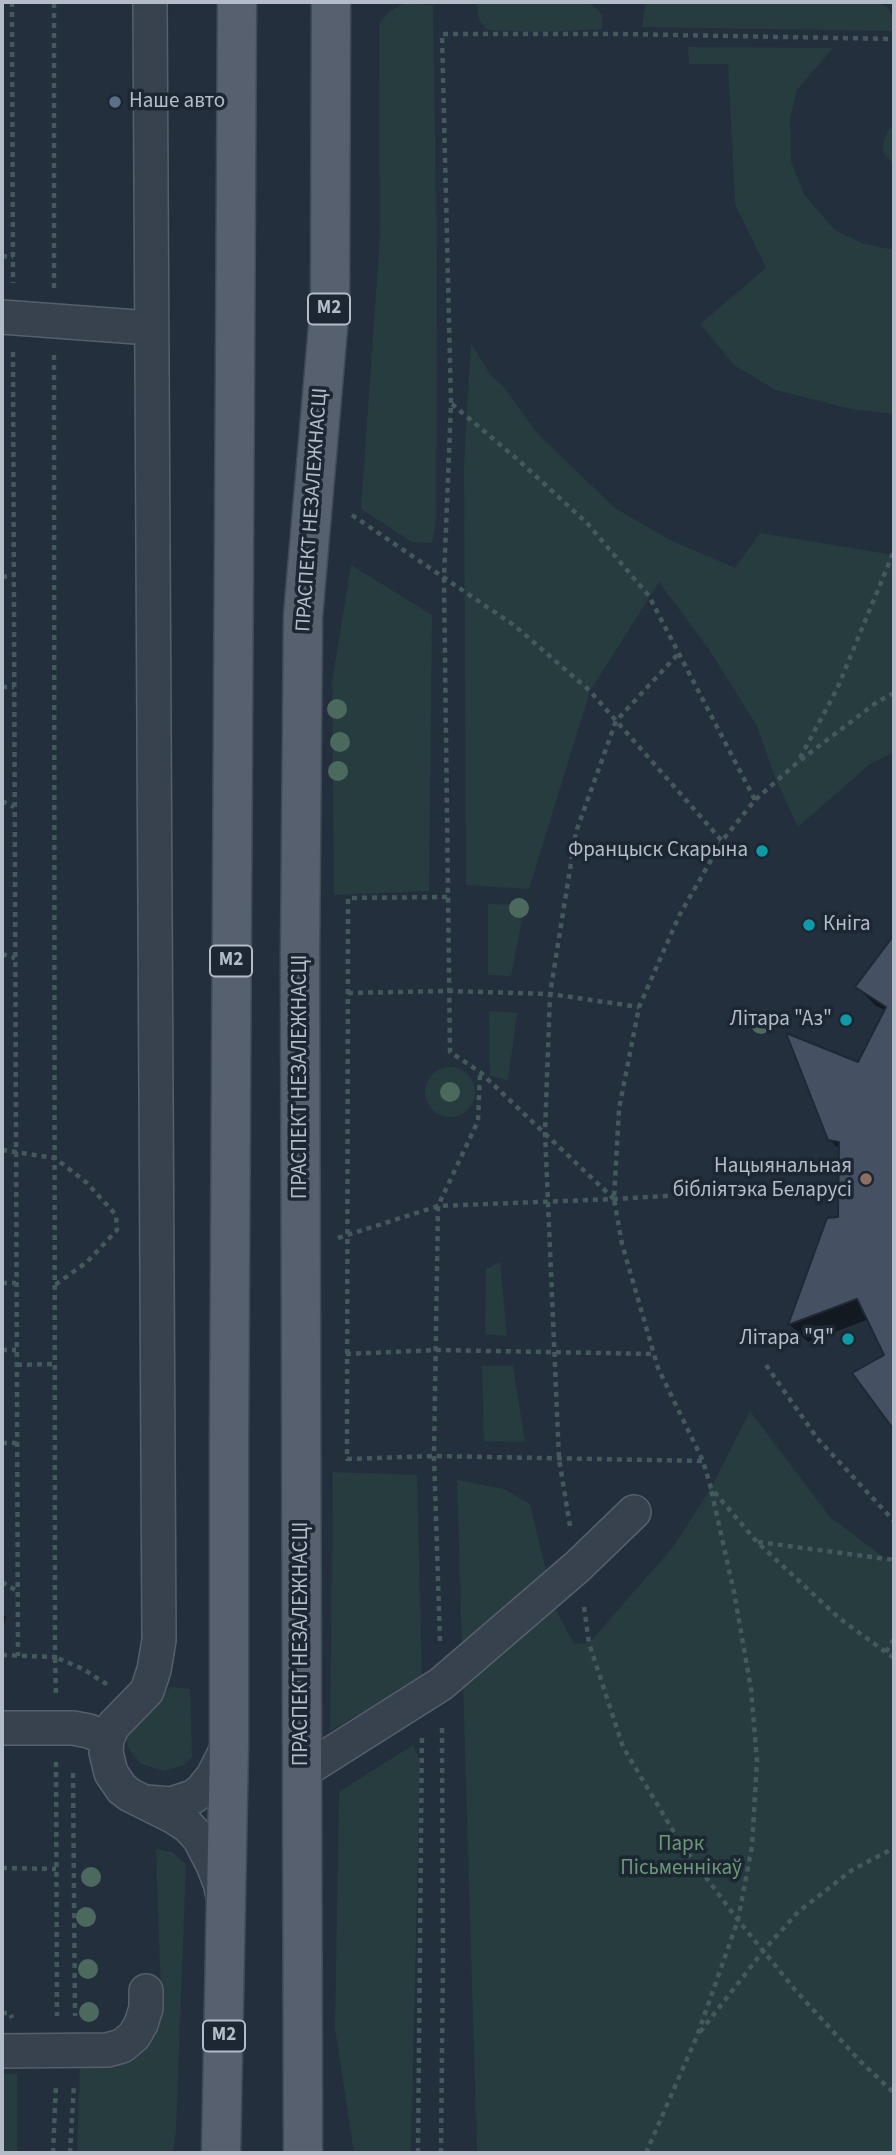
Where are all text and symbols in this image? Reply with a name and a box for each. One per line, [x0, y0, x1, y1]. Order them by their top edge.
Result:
place label: Наше авто [129, 89, 225, 115]
marker: Наше авто [107, 94, 123, 110]
road number: М2 [308, 294, 350, 324]
street label: ПРАСПЕКТ НЕЗАЛЕЖНАСЦІ [292, 387, 334, 633]
place label: Францыск Скарына [568, 838, 748, 864]
marker: Францыск Скарына [754, 843, 770, 859]
place label: Кніга [823, 912, 871, 938]
marker: Кніга [801, 917, 817, 933]
road number: М2 [210, 945, 252, 976]
street label: ПРАСПЕКТ НЕЗАЛЕЖНАСЦІ [288, 955, 314, 1199]
place label: Літара "Аз" [730, 1007, 832, 1033]
marker: Літара "Аз" [838, 1012, 854, 1028]
place label: Нацыянальная бібліятэка Беларусі [673, 1154, 852, 1204]
marker: Нацыянальная бібліятэка Беларусі [858, 1171, 874, 1187]
place label: Літара "Я" [740, 1326, 834, 1352]
marker: Літара "Я" [840, 1331, 856, 1347]
street label: ПРАСПЕКТ НЕЗАЛЕЖНАСЦІ [289, 1522, 315, 1766]
park label: Парк Пісьменнікаў [620, 1832, 742, 1882]
road number: М2 [203, 2020, 245, 2052]

